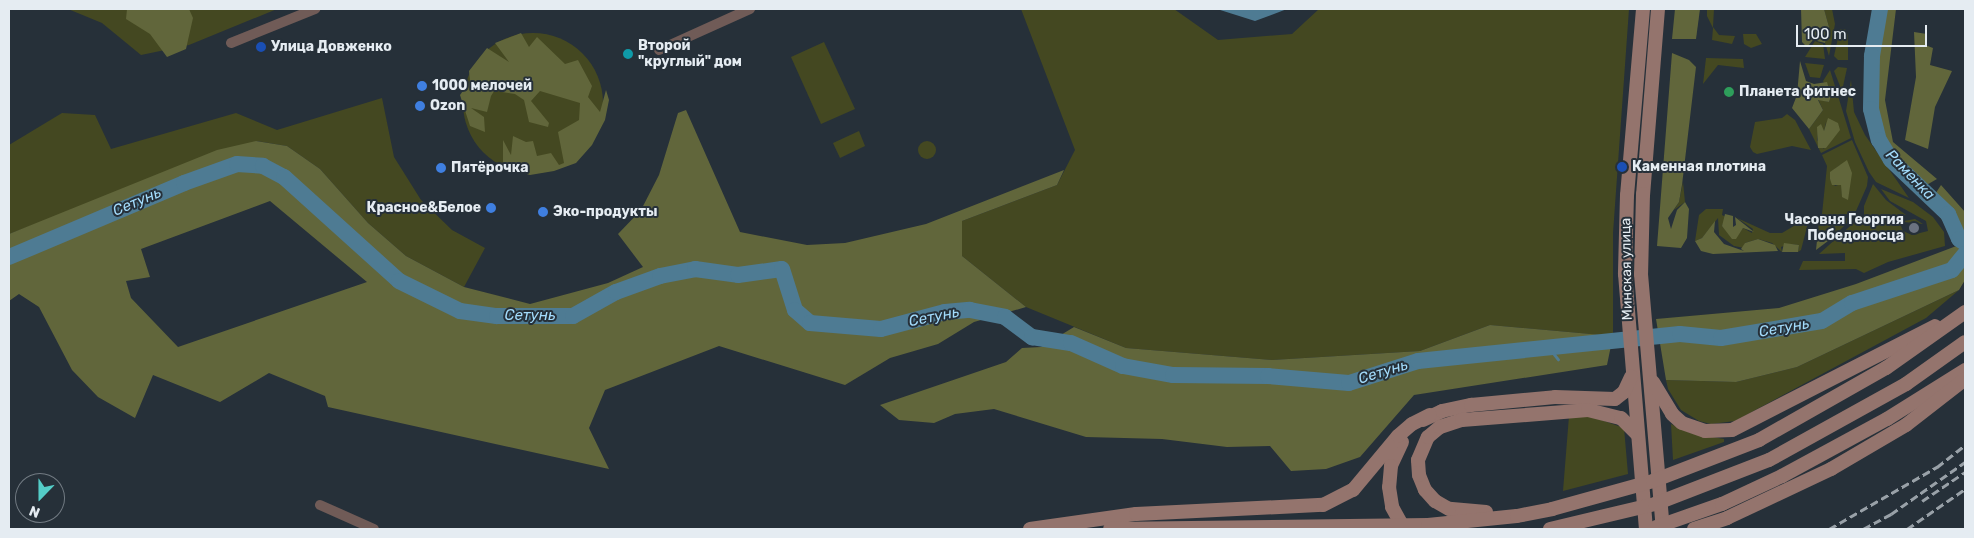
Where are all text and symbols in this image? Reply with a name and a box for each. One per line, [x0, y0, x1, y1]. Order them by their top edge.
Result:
scale bar [1799, 15, 1930, 47]
text: 100 m [1804, 25, 1846, 43]
place label: Второй "круглый" дом [638, 38, 742, 70]
place label: Улица Довженко [271, 39, 392, 55]
marker: Улица Довженко [255, 41, 267, 53]
marker: Второй "круглый" дом [622, 48, 634, 60]
place label: 1000 мелочей [432, 78, 532, 94]
marker: 1000 мелочей [416, 80, 428, 92]
place label: Планета фитнес [1739, 84, 1856, 100]
marker: Планета фитнес [1723, 86, 1735, 98]
place label: Ozon [430, 98, 465, 114]
marker: Ozon [414, 100, 426, 112]
water label: Раменка [1882, 146, 1938, 204]
place label: Каменная плотина [1632, 159, 1766, 175]
place label: Пятёрочка [451, 160, 528, 176]
marker: Каменная плотина [1616, 161, 1628, 173]
marker: Пятёрочка [435, 162, 447, 174]
water label: Сетунь [110, 184, 164, 220]
place label: Красное&Белое [367, 200, 481, 216]
marker: Красное&Белое [485, 202, 497, 214]
place label: Эко-продукты [553, 204, 657, 220]
marker: Эко-продукты [537, 206, 549, 218]
place label: Часовня Георгия Победоносца [1784, 212, 1904, 244]
street label: Минская улица [1618, 218, 1636, 320]
marker: Часовня Георгия Победоносца [1908, 222, 1920, 234]
water label: Сетунь [907, 303, 961, 331]
water label: Сетунь [505, 307, 555, 325]
water label: Сетунь [1757, 315, 1811, 341]
water label: Сетунь [1356, 356, 1410, 388]
north arrow [15, 473, 65, 523]
text: N [27, 502, 42, 521]

